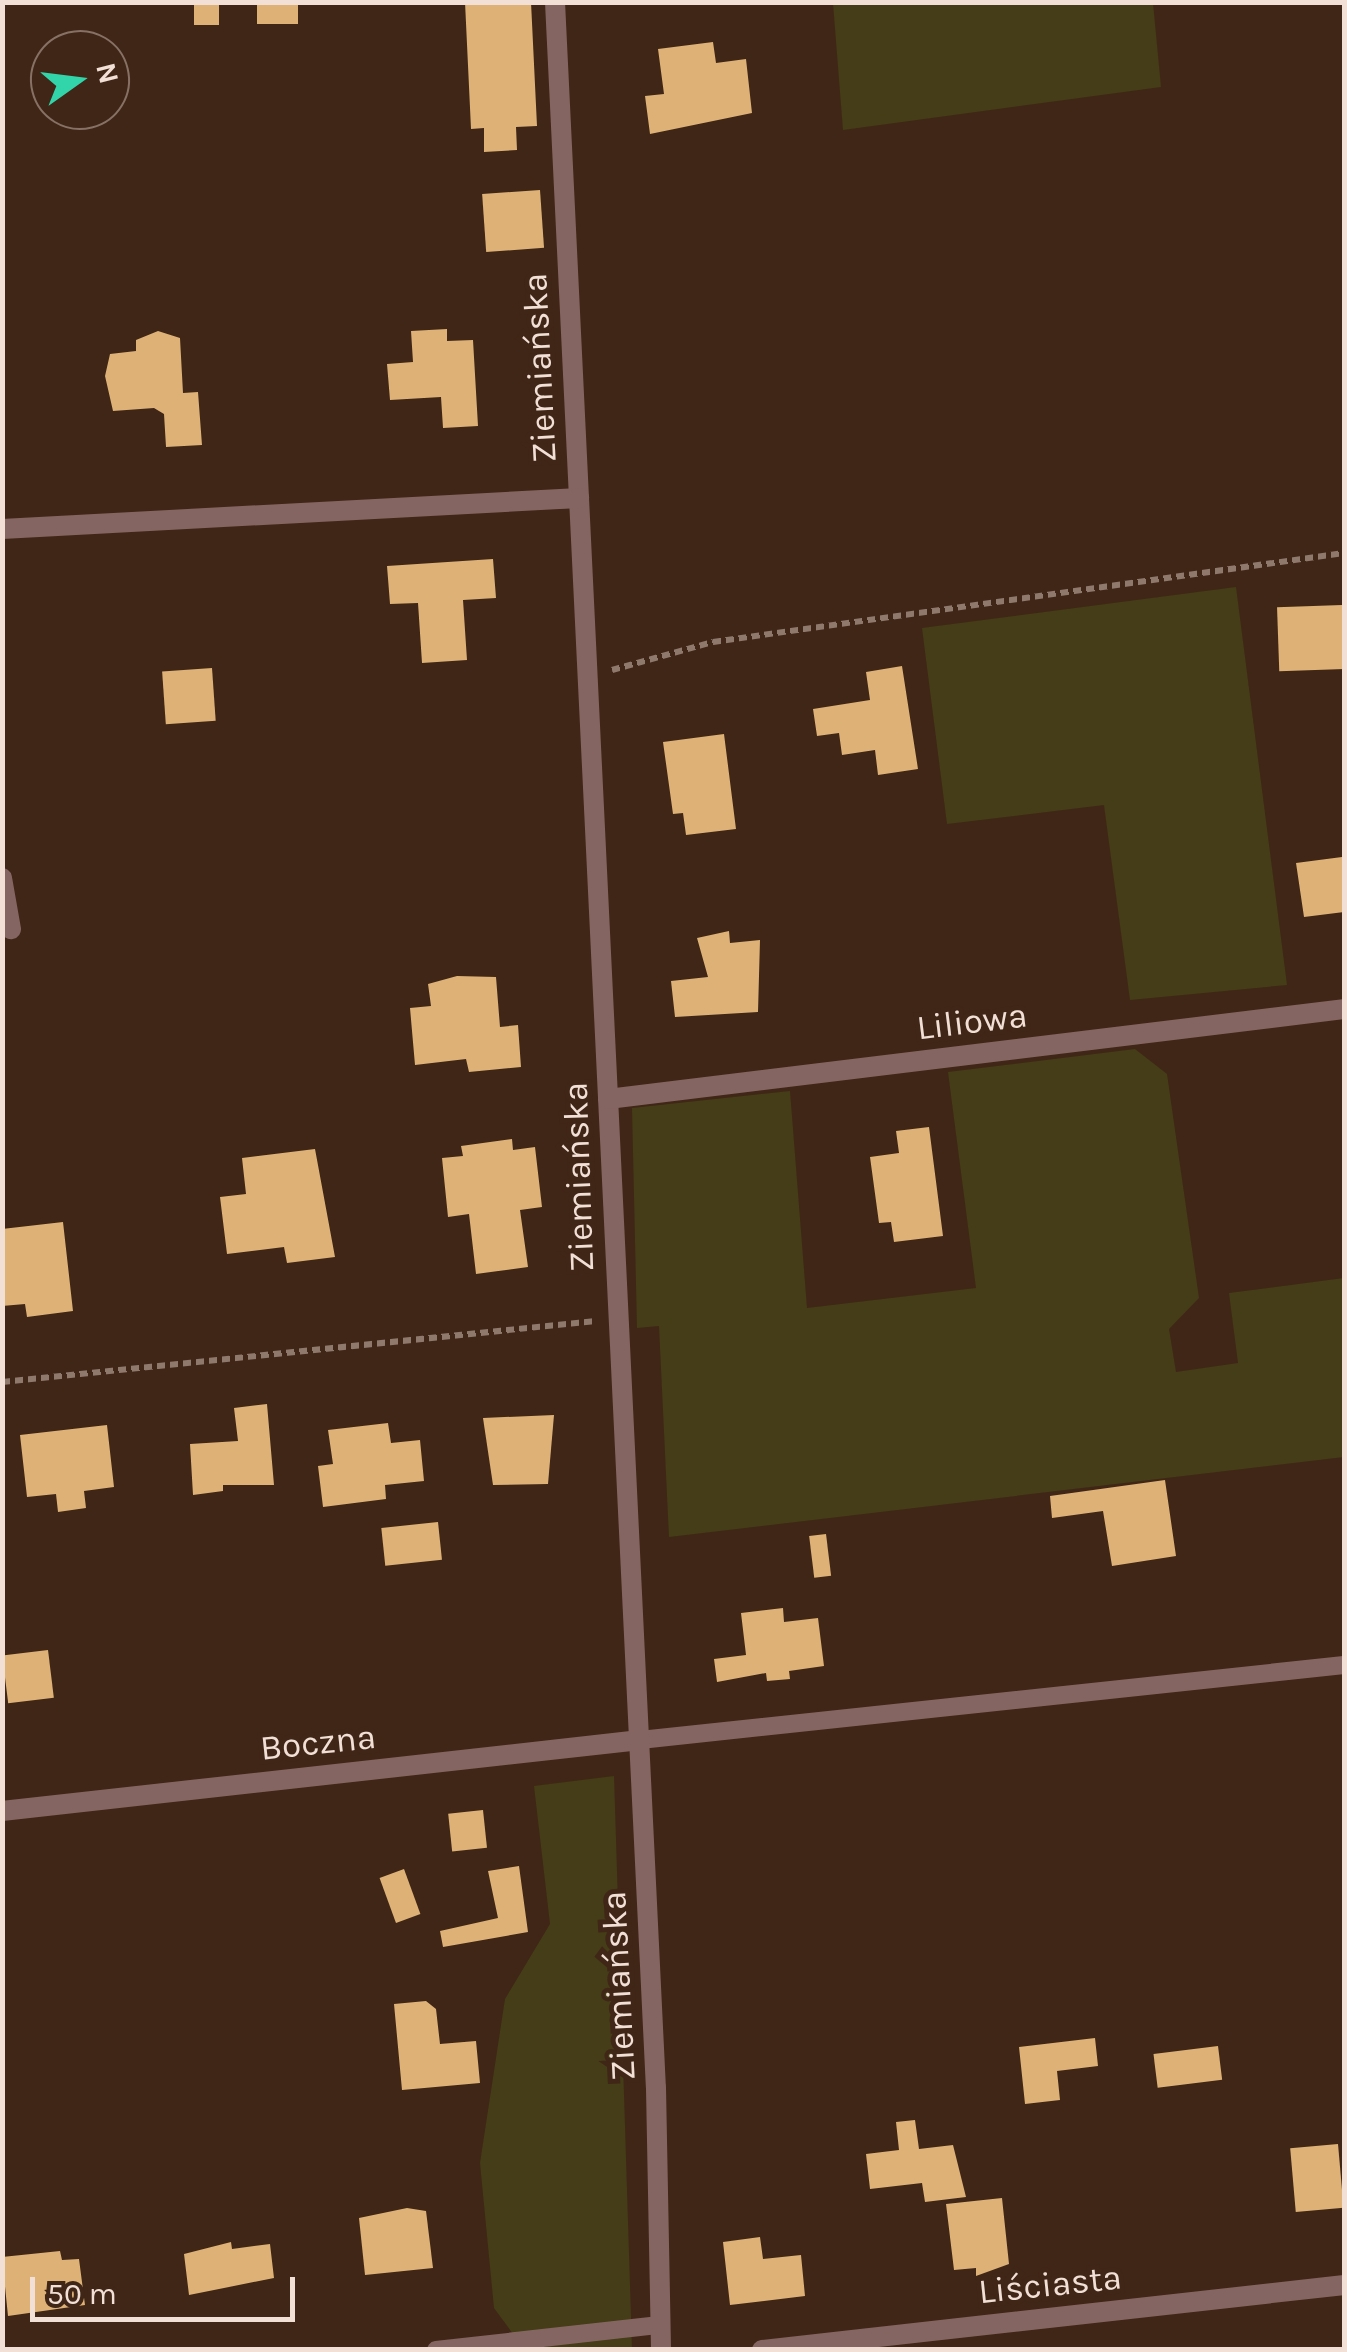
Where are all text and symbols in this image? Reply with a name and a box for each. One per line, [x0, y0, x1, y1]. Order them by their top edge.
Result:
north arrow [30, 30, 130, 130]
text: N [89, 59, 126, 87]
street label: Ziemiańska [514, 272, 566, 464]
street label: Liliowa [914, 994, 1030, 1050]
street label: Ziemiańska [555, 1081, 603, 1273]
street label: Boczna [258, 1716, 378, 1770]
street label: Ziemiańska [593, 1890, 645, 2082]
scale bar [35, 2257, 300, 2319]
street label: Liściasta [976, 2257, 1124, 2313]
text: 50 m [47, 2276, 117, 2312]

